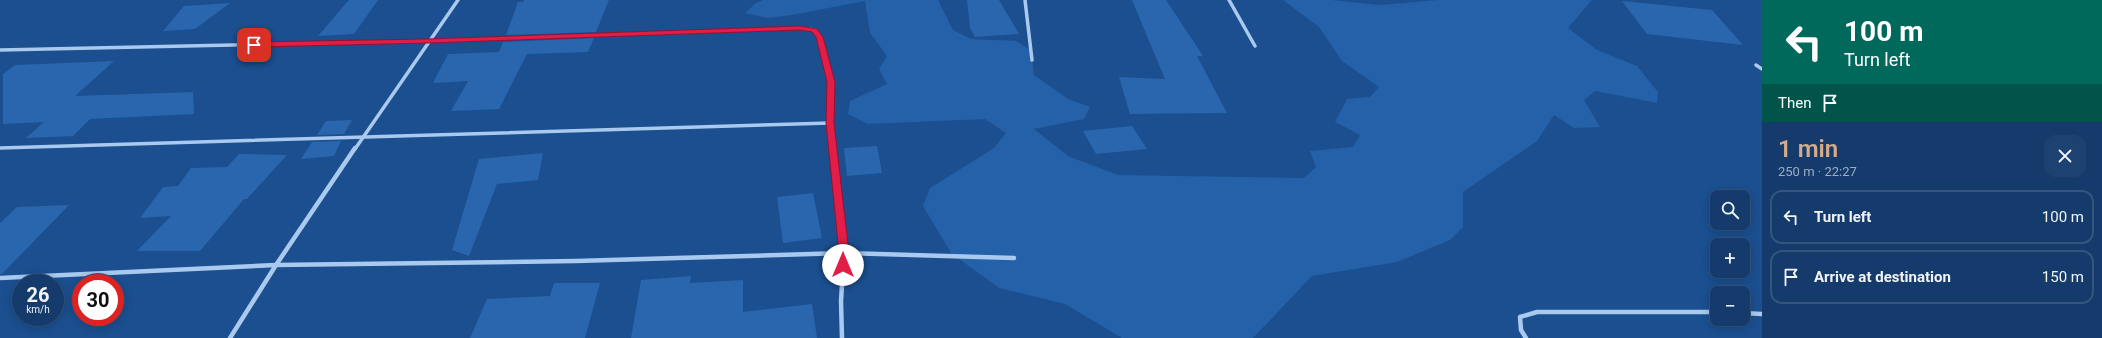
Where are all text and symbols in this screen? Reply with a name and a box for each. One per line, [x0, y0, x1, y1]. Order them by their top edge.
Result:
text: 100 m [1844, 15, 1923, 48]
icon: left [1778, 16, 1830, 68]
pin [237, 28, 271, 62]
icon: arrive [243, 34, 265, 56]
text: Turn left [1844, 49, 1910, 70]
icon: arrive [1819, 92, 1841, 114]
text: Then [1778, 94, 1811, 112]
text: 1 min [1778, 135, 1838, 163]
button: close [2044, 135, 2086, 177]
text: 250 m · 22:27 [1778, 164, 1857, 179]
map controls [1710, 190, 1750, 326]
button: search [1710, 190, 1750, 230]
icon: left [1780, 206, 1802, 228]
text: Turn left [1814, 208, 1871, 226]
text: 100 m [2042, 208, 2084, 226]
button: + [1710, 238, 1750, 278]
position arrow [822, 244, 864, 286]
icon: arrive [1780, 266, 1802, 288]
text: Arrive at destination [1814, 268, 1951, 286]
text: 150 m [2042, 268, 2084, 286]
speed limit sign: 30 [72, 274, 124, 326]
text: 26 [27, 283, 49, 307]
button: − [1710, 286, 1750, 326]
text: km/h [26, 304, 50, 315]

